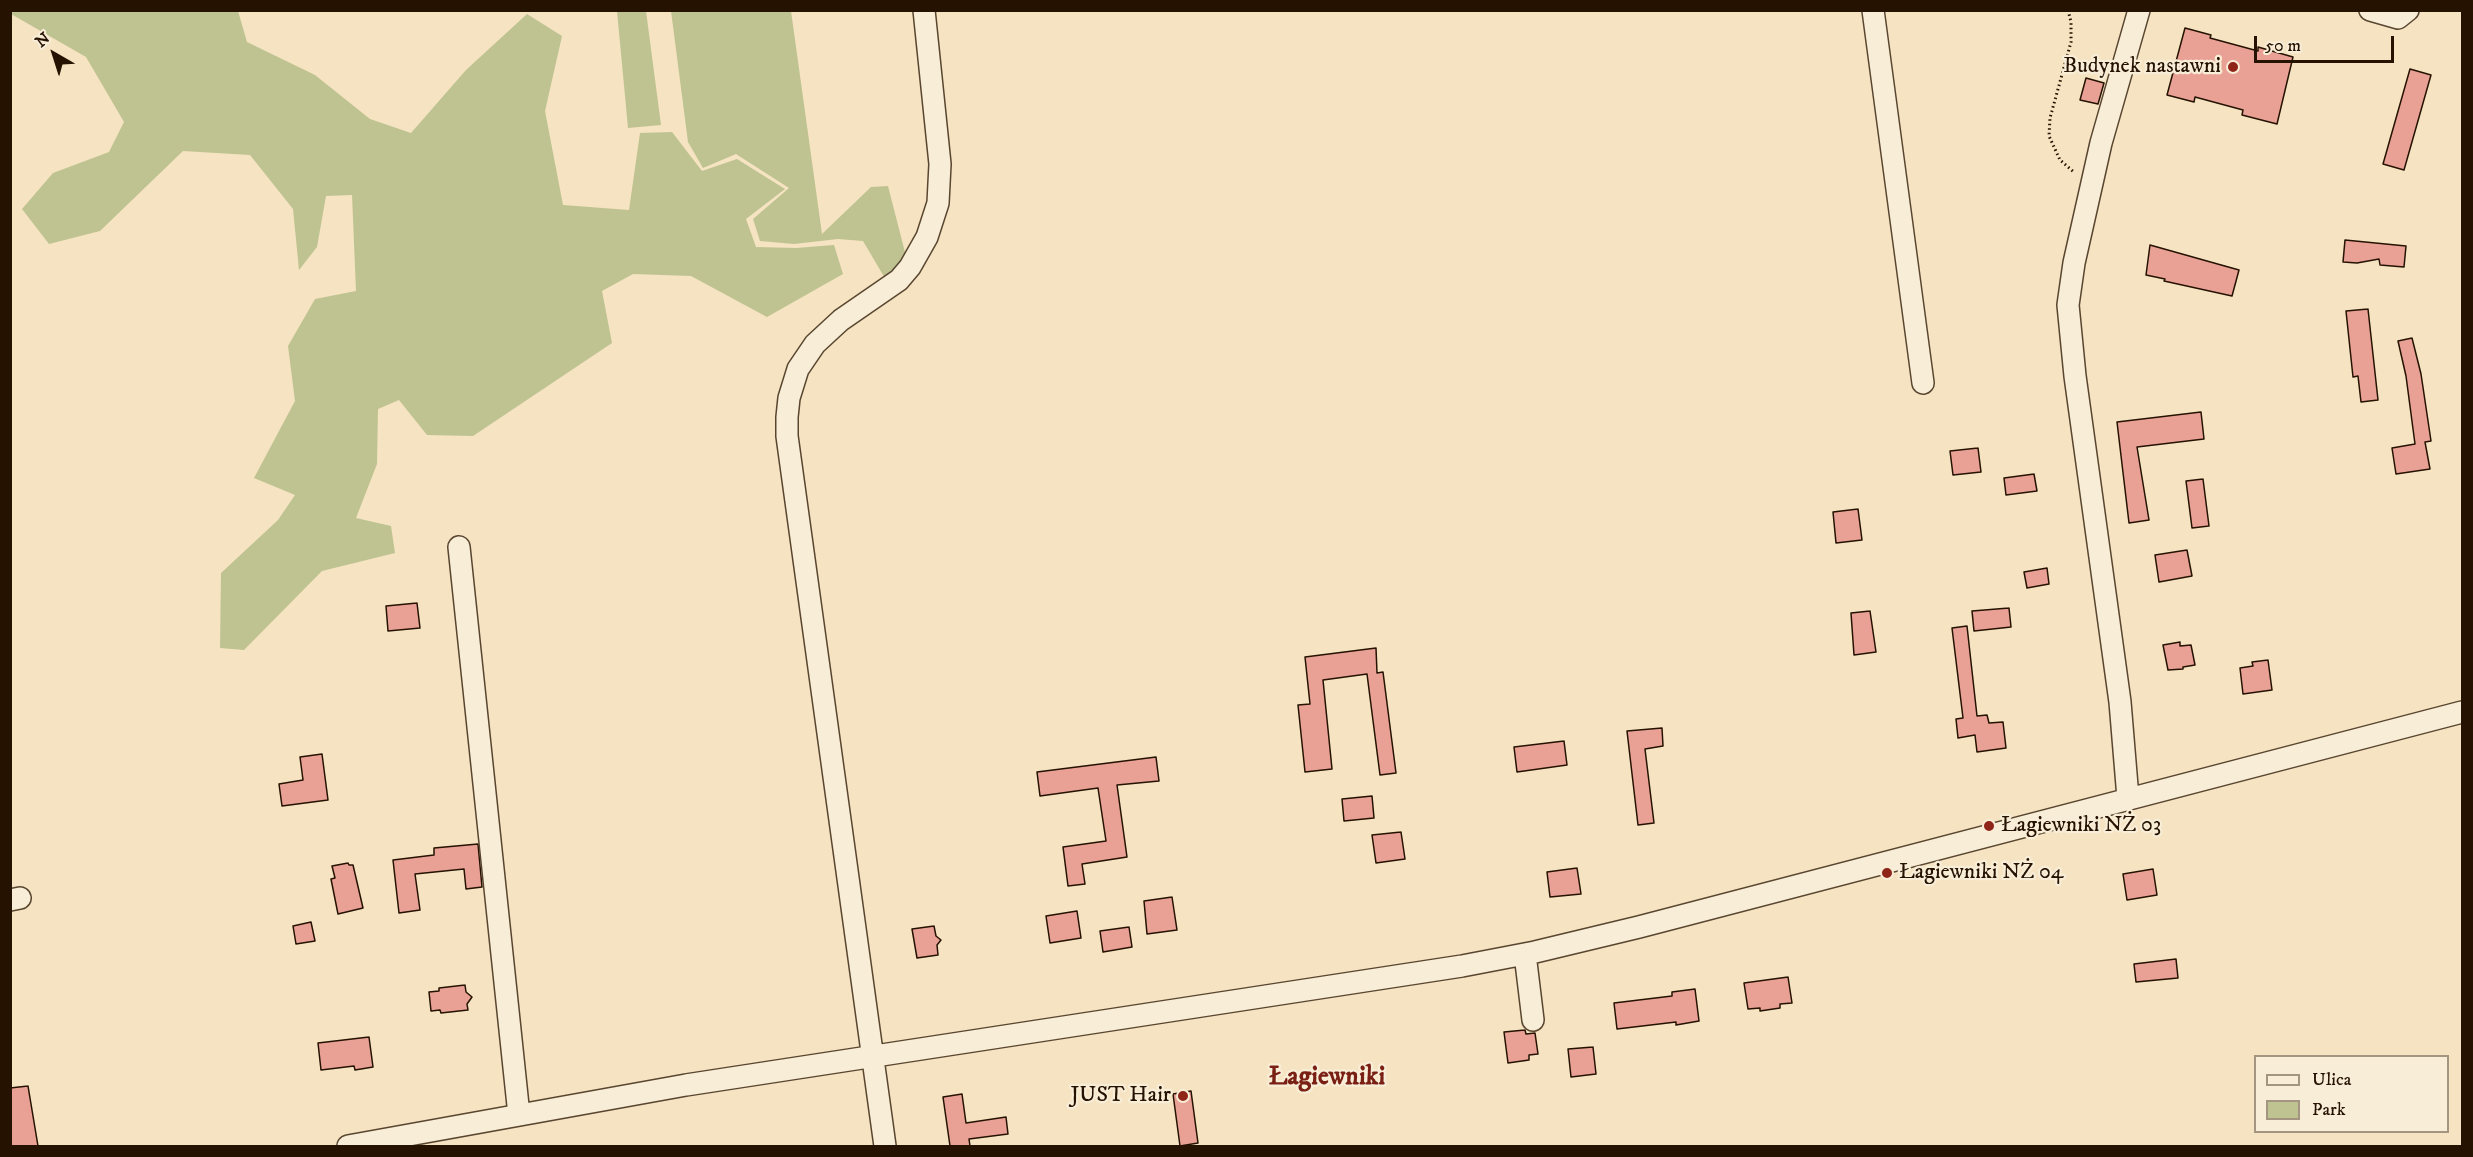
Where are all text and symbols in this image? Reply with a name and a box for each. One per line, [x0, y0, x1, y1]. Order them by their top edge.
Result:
north arrow [24, 24, 84, 84]
scale bar [2257, 24, 2396, 62]
text: N [31, 28, 54, 52]
text: 50 m [2265, 35, 2301, 57]
place label: Budynek nastawni [2063, 54, 2221, 80]
marker: Budynek nastawni [2226, 60, 2240, 74]
place label: Łagiewniki NŻ 03 [2001, 813, 2161, 839]
marker: Łagiewniki NŻ 03 [1982, 819, 1996, 833]
place label: Łagiewniki NŻ 04 [1899, 860, 2064, 886]
marker: Łagiewniki NŻ 04 [1880, 866, 1894, 880]
legend [2254, 1055, 2449, 1133]
district label: Łagiewniki [1269, 1063, 1385, 1095]
text: Ulica [2312, 1069, 2351, 1091]
place label: JUST Hair [1071, 1083, 1171, 1109]
marker: JUST Hair [1176, 1089, 1190, 1103]
text: Park [2312, 1099, 2346, 1121]

